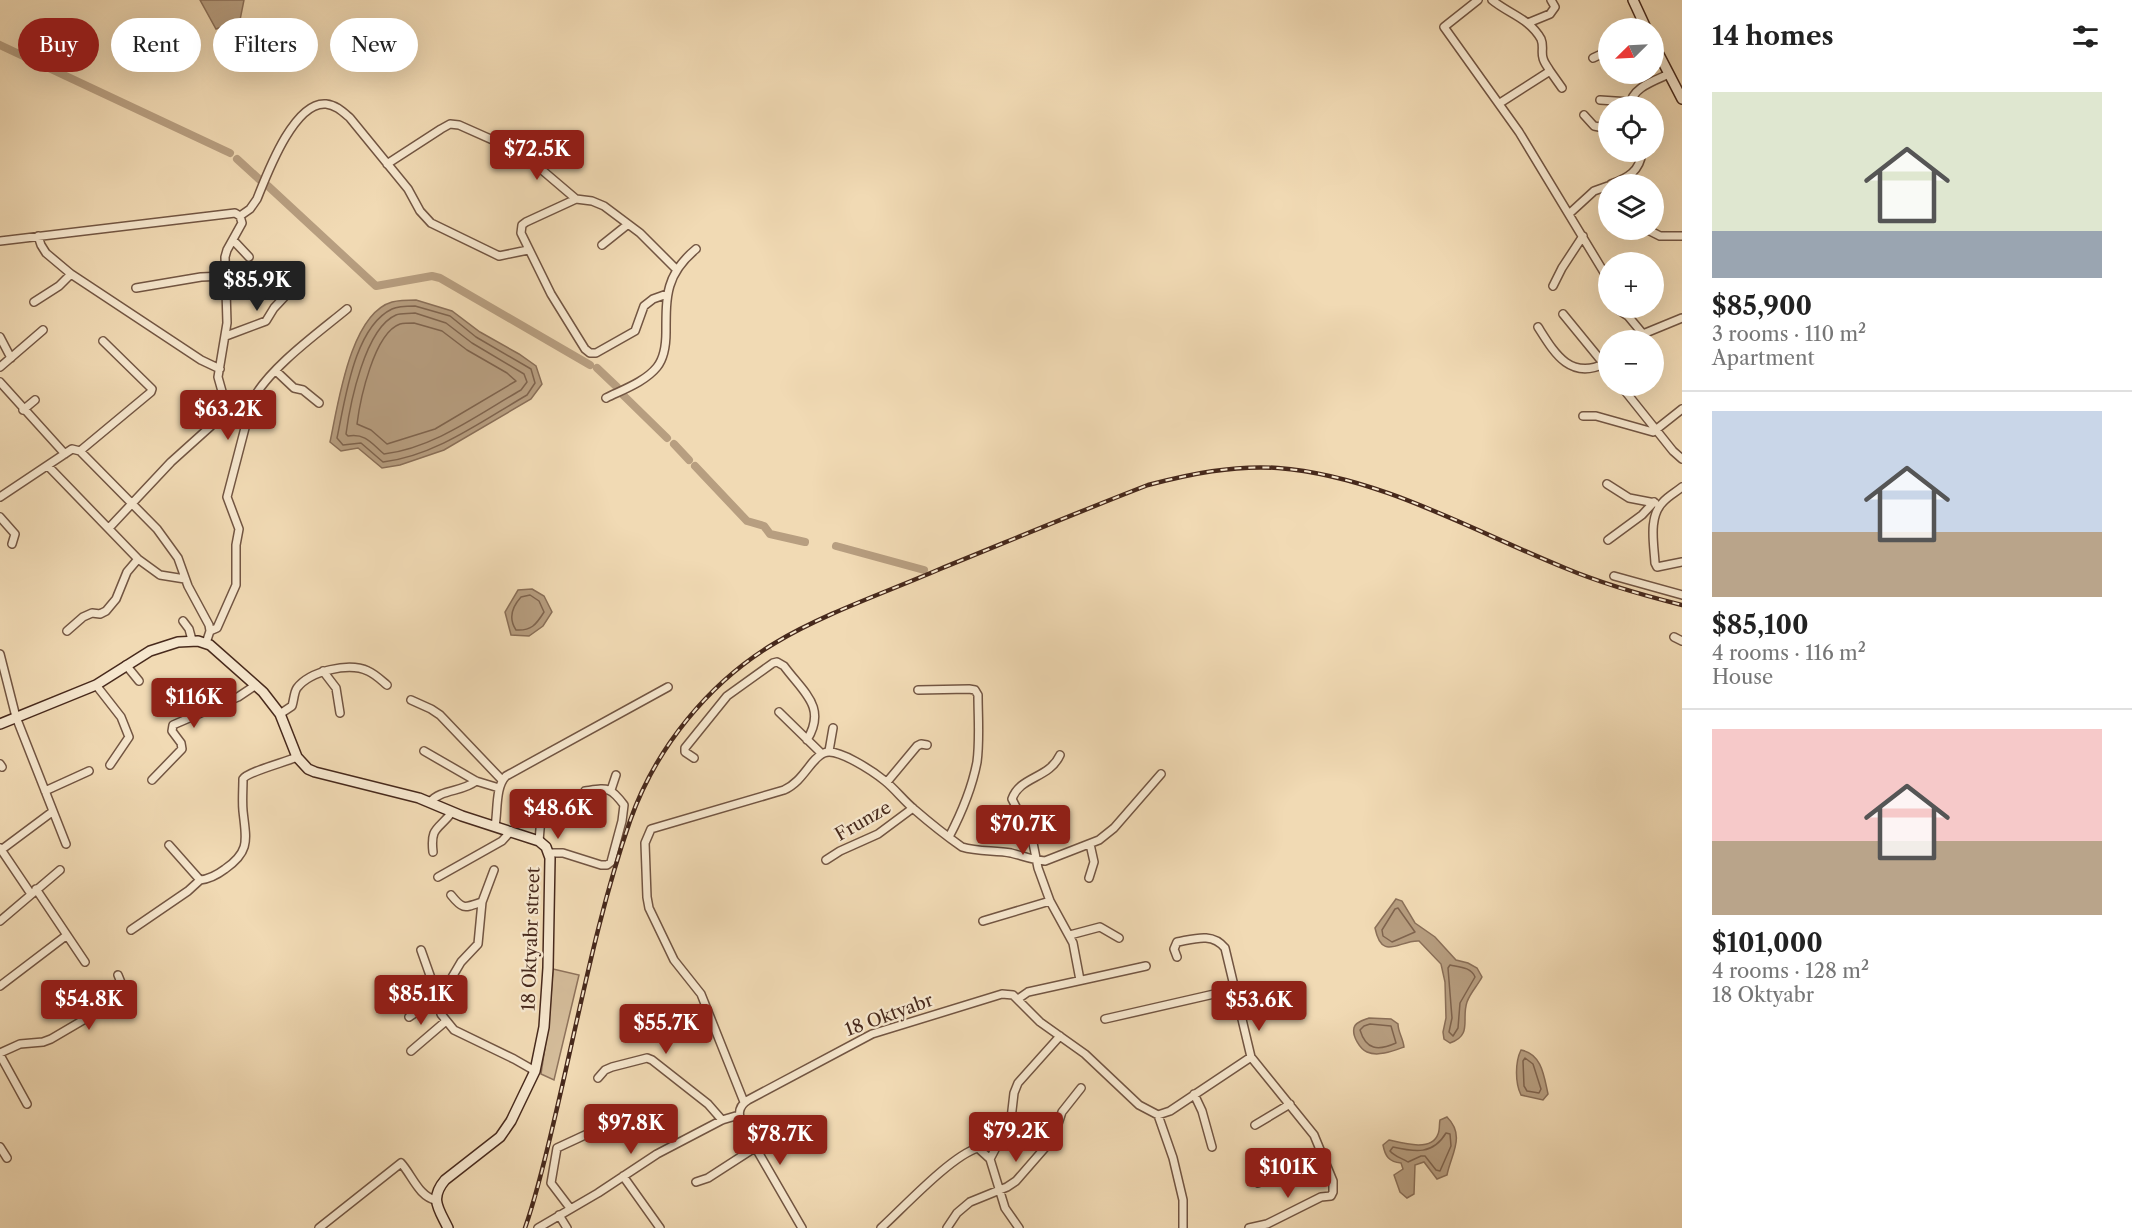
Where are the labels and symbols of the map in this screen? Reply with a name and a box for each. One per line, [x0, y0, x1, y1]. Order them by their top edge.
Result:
north arrow [1598, 18, 1664, 84]
pin: $72.5K [488, 130, 586, 181]
pin: $85.9K [208, 261, 306, 312]
pin: $63.2K [179, 390, 277, 441]
pin: $116K [152, 678, 236, 729]
pin: $48.6K [509, 789, 607, 840]
street label: Frunze [831, 796, 895, 846]
pin: $70.7K [974, 805, 1072, 856]
street label: 18 Oktyabr street [517, 866, 545, 1012]
pin: $85.1K [372, 975, 470, 1026]
pin: $54.8K [40, 980, 138, 1031]
pin: $53.6K [1210, 981, 1308, 1032]
street label: 18 Oktyabr [842, 989, 936, 1041]
pin: $55.7K [617, 1004, 715, 1055]
pin: $97.8K [582, 1104, 680, 1155]
pin: $79.2K [967, 1112, 1065, 1163]
pin: $78.7K [731, 1115, 829, 1166]
pin: $101K [1246, 1148, 1330, 1199]

